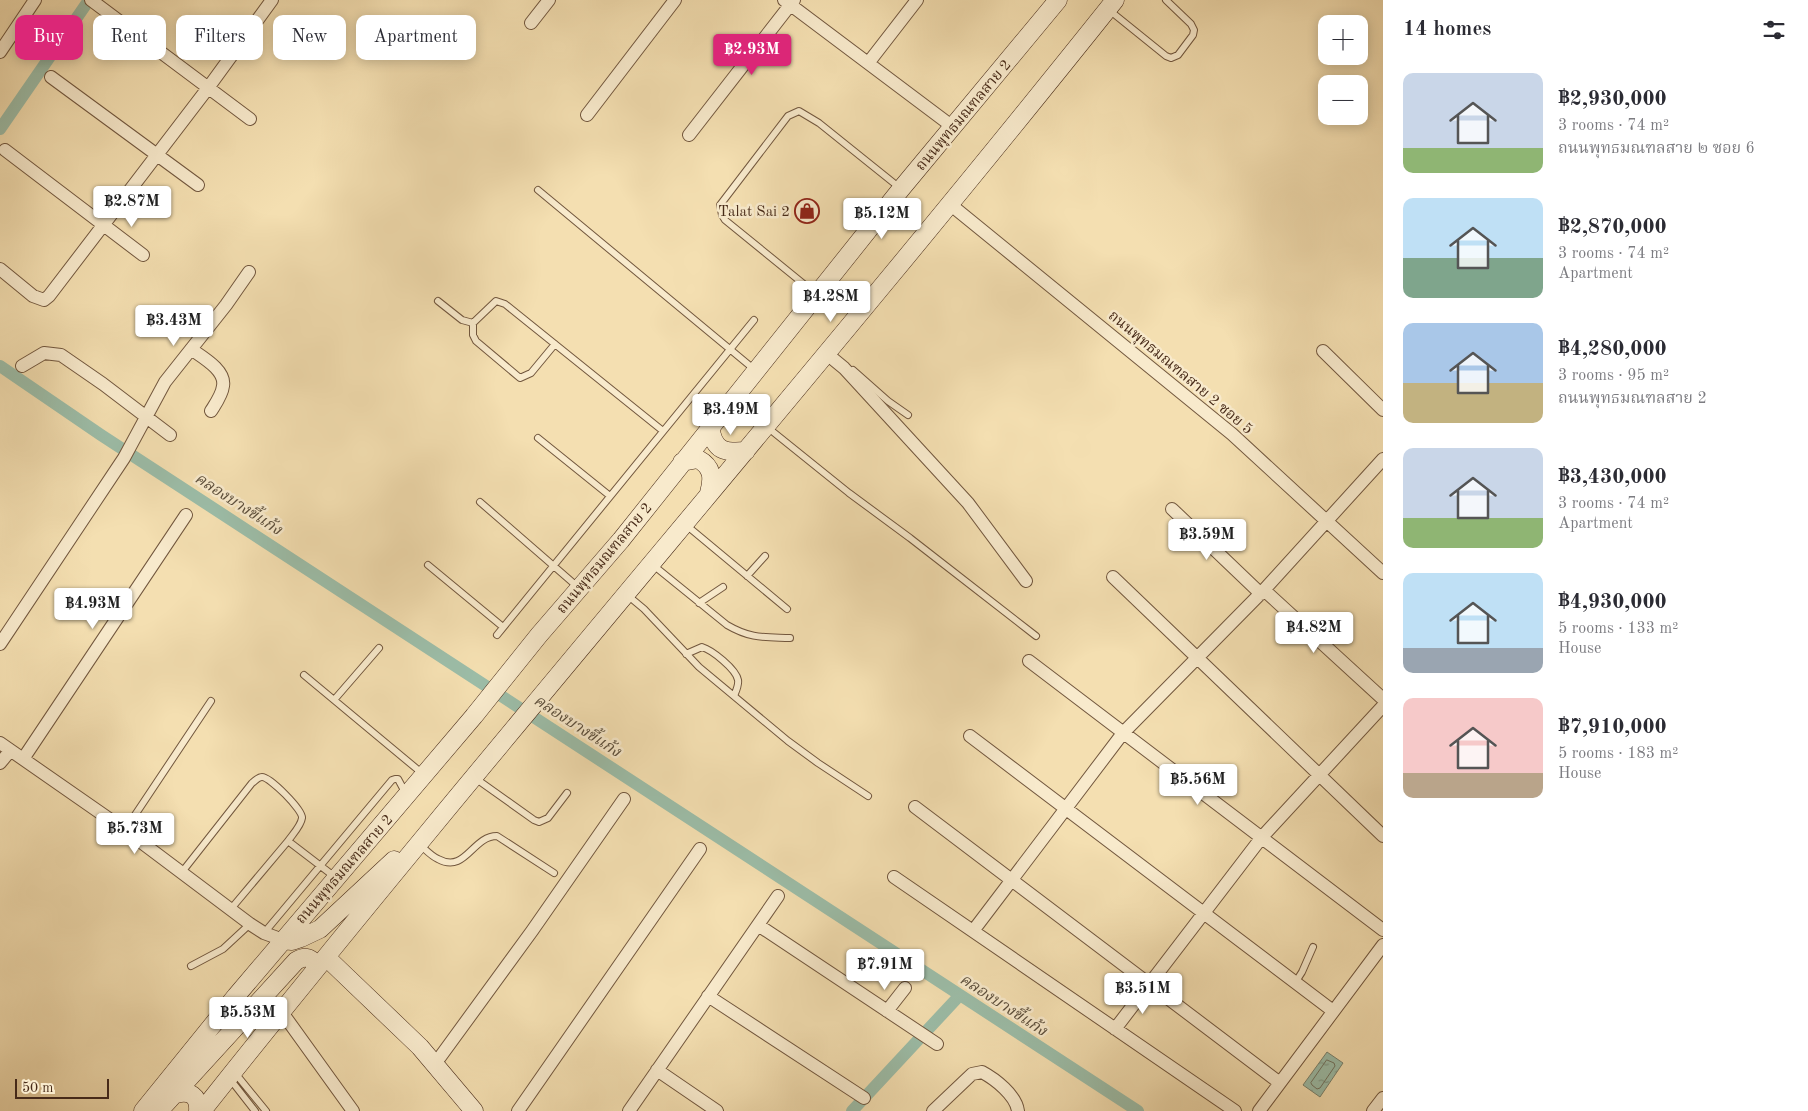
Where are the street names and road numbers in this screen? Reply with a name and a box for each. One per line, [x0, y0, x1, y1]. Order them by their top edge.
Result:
street label: ถนนพุทธมณฑลสาย 2 [914, 58, 1016, 175]
street label: ถนนพุทธมณฑลสาย 2 ซอย 5 [1104, 309, 1255, 439]
street label: ถนนพุทธมณฑลสาย 2 [555, 501, 657, 618]
street label: ถนนพุทธมณฑลสาย 2 [294, 812, 398, 929]

